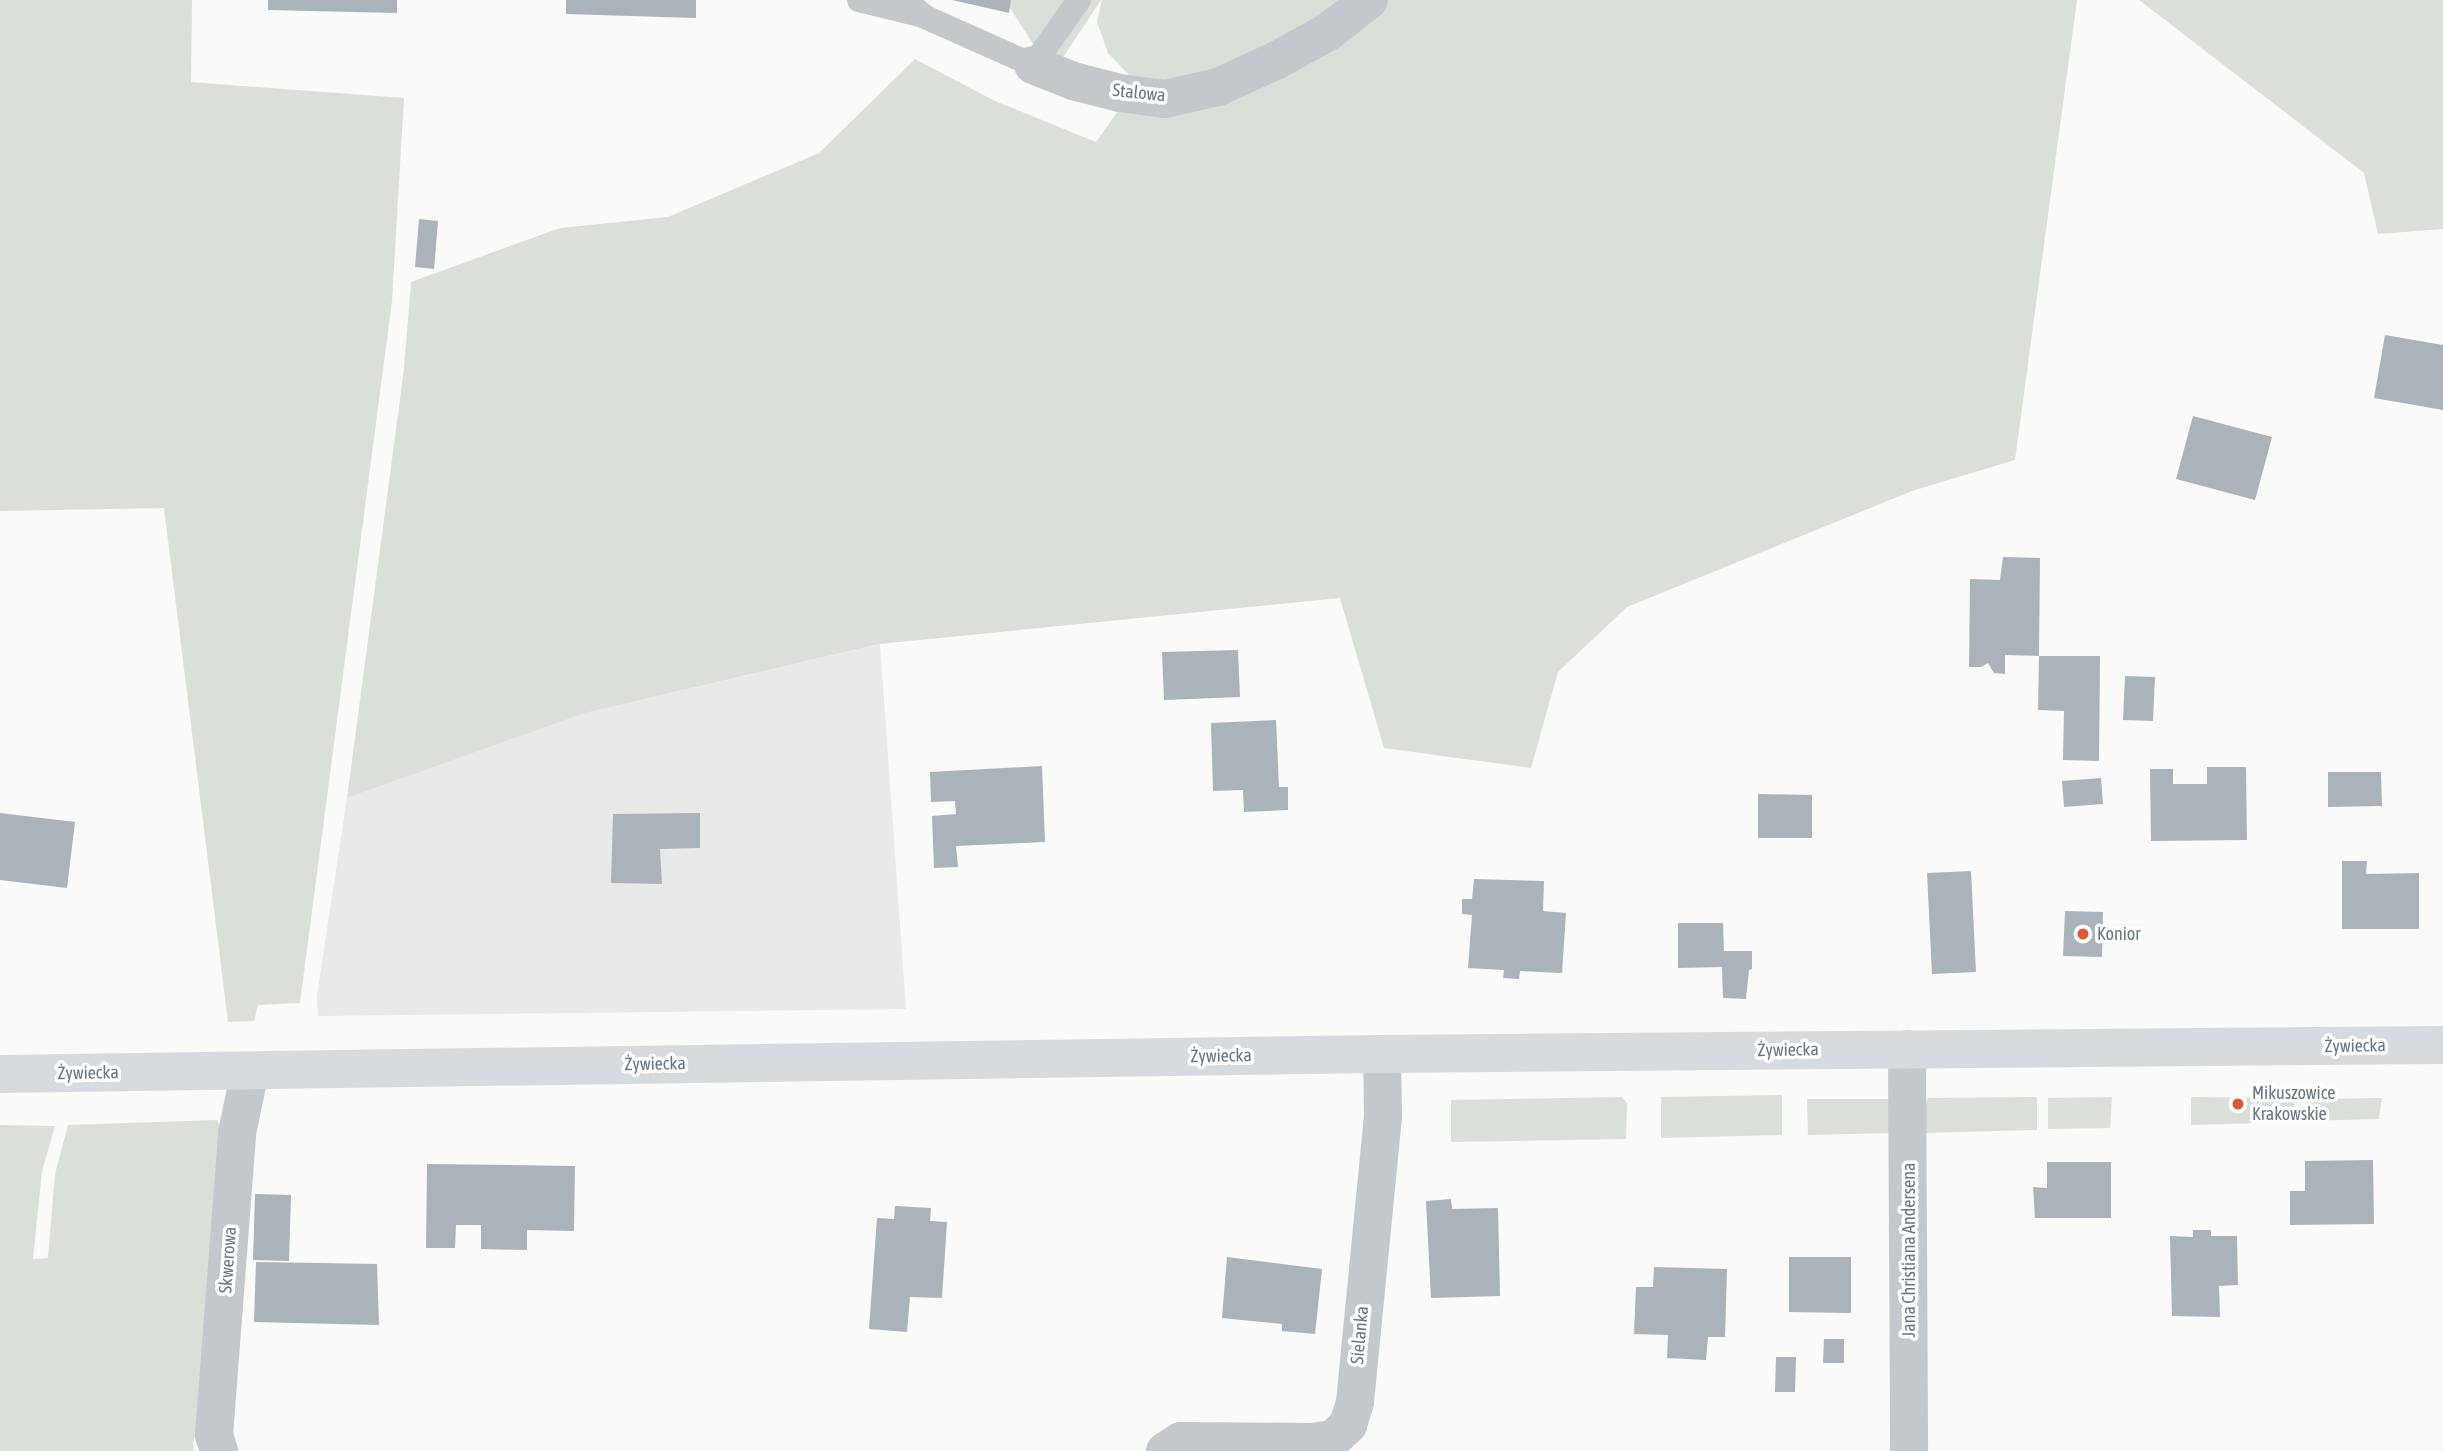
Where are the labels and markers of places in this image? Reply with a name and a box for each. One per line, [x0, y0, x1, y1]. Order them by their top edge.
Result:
place label: Konior [2097, 923, 2141, 945]
marker: Konior [2075, 926, 2091, 942]
place label: Mikuszowice Krakowskie [2252, 1083, 2335, 1126]
marker: Mikuszowice Krakowskie [2230, 1096, 2246, 1112]

